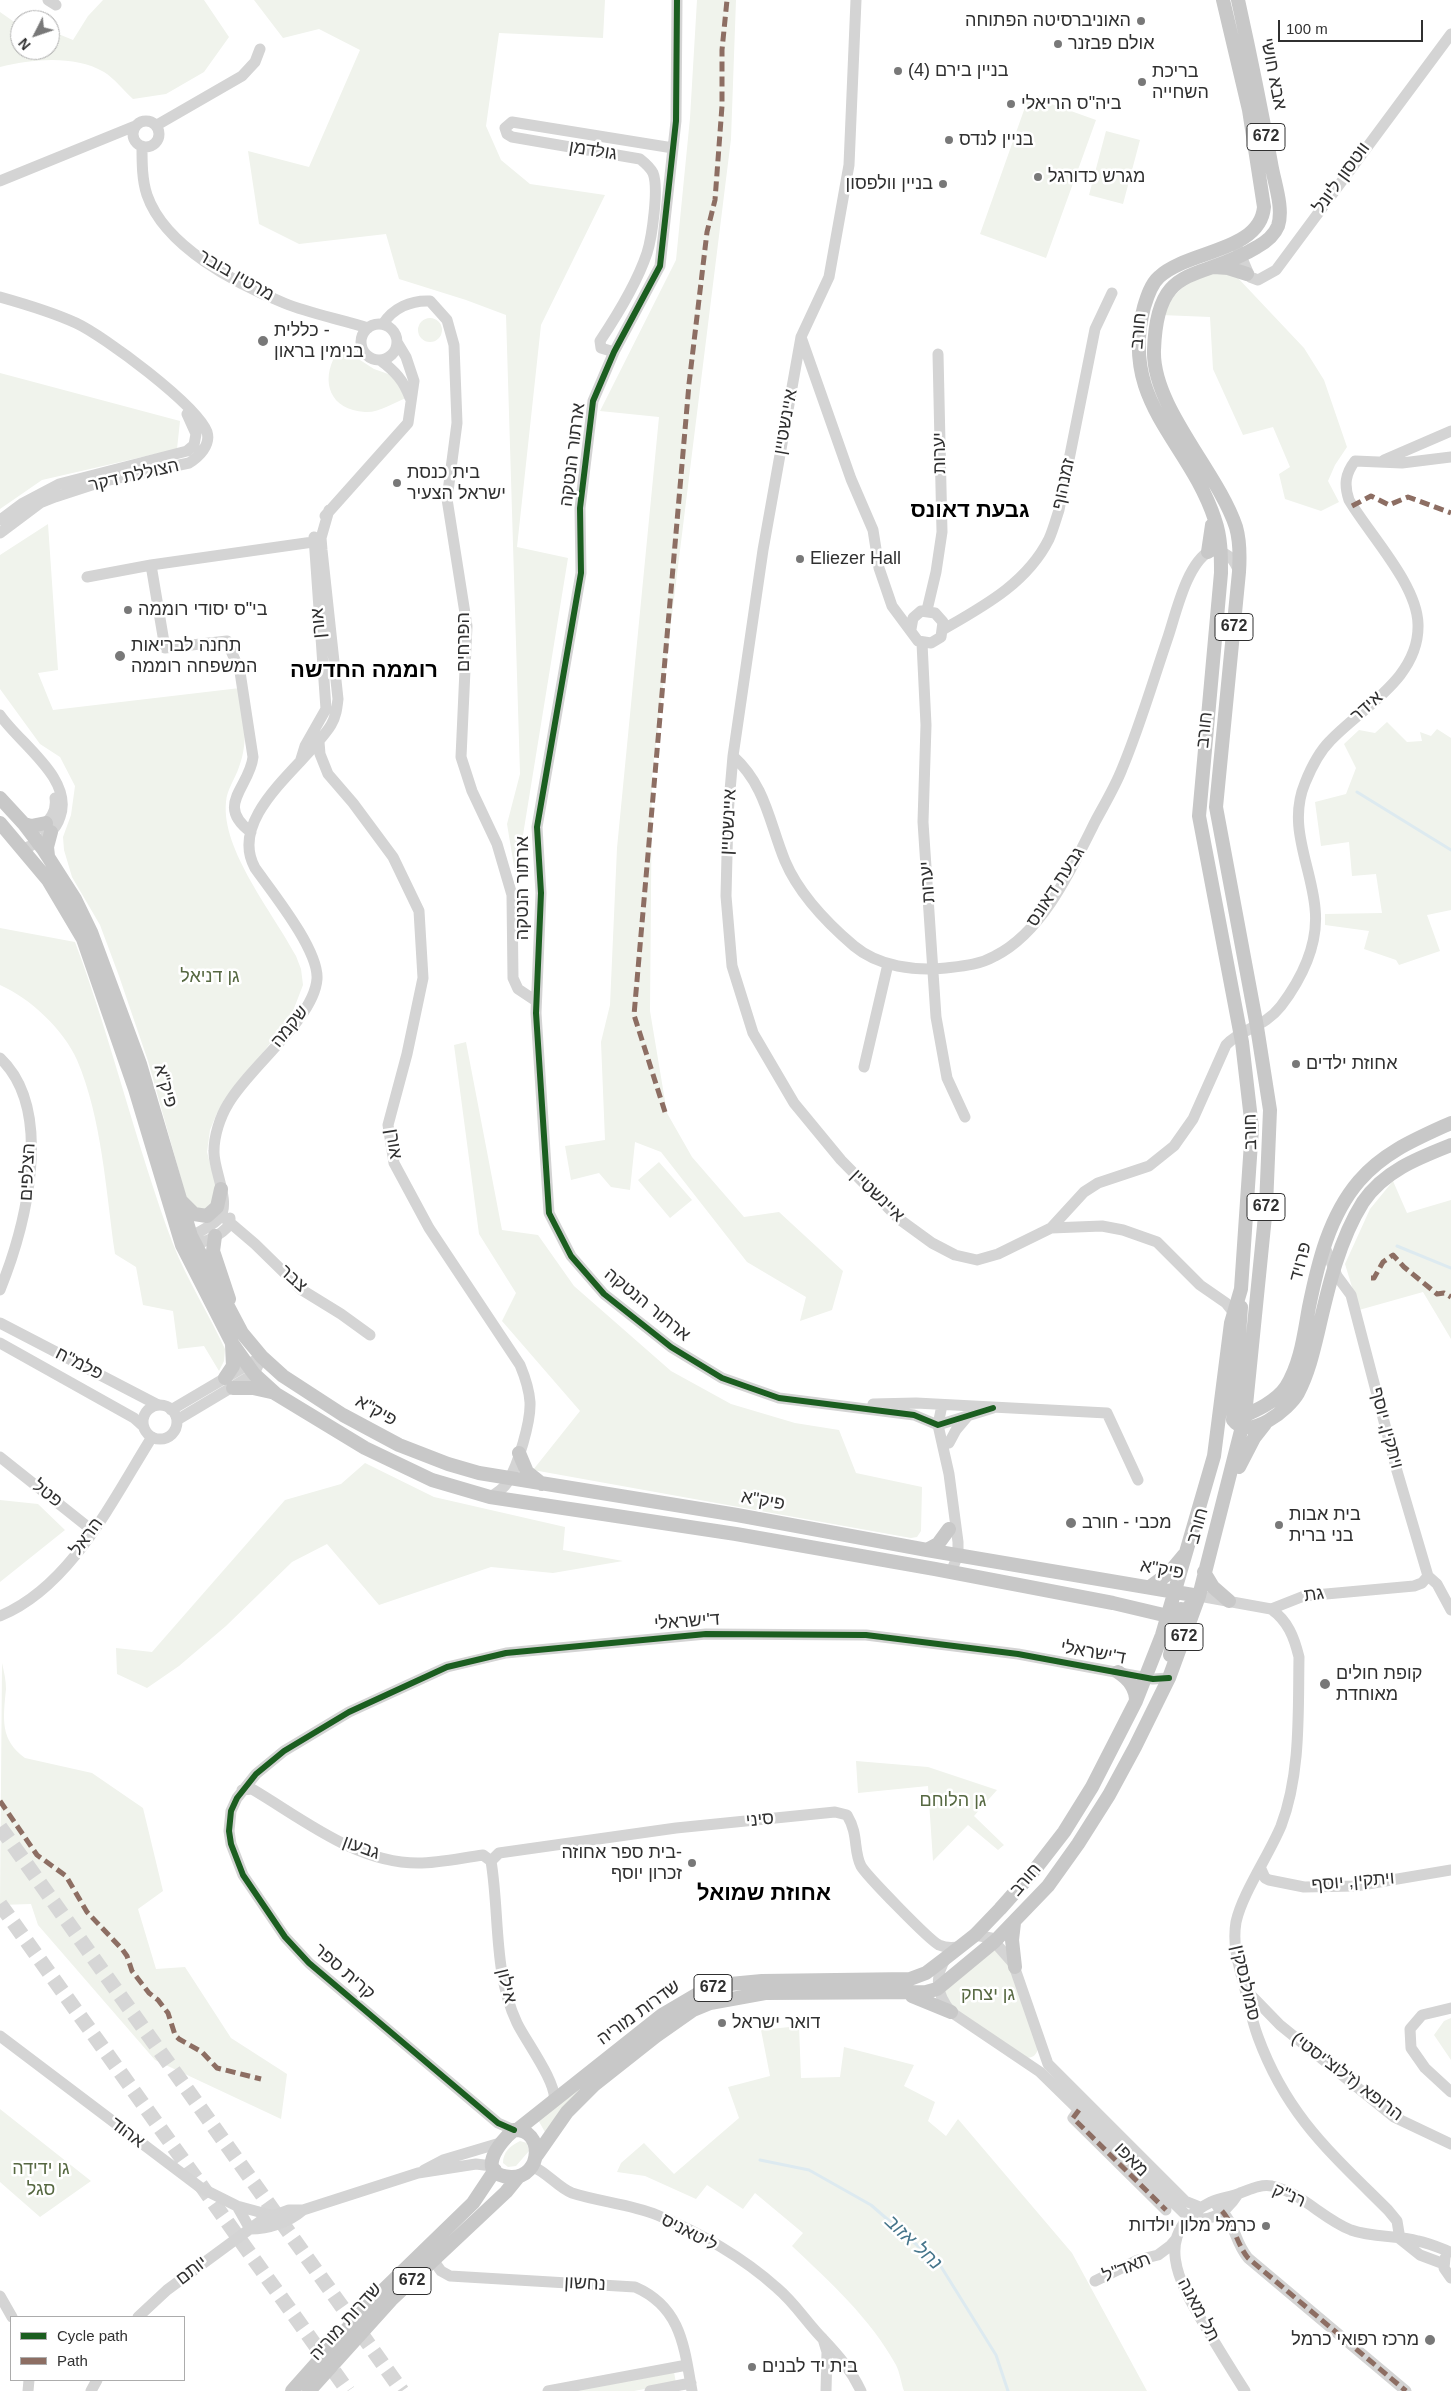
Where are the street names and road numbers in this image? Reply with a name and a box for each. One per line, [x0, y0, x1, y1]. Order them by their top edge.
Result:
street label: אבא חושי [1255, 36, 1291, 112]
road number: 672 [1247, 124, 1285, 150]
street label: גולדמן [567, 137, 619, 165]
street label: ווטסון ליונל [1309, 138, 1375, 218]
street label: מרטין בובר [194, 246, 278, 306]
street label: חורב [1127, 312, 1151, 350]
street label: איינשטיין [770, 388, 802, 456]
street label: ארתור הנטקה [556, 402, 590, 508]
street label: יערות [929, 432, 951, 474]
street label: הצוללת דקר [87, 455, 181, 497]
street label: זמנהוף [1048, 456, 1080, 512]
street label: אורן [307, 607, 331, 639]
street label: הפרחים [453, 612, 475, 672]
road number: 672 [1215, 614, 1253, 640]
street label: אידר [1347, 687, 1387, 727]
street label: חורב [1192, 711, 1218, 749]
street label: איינשטיין [716, 788, 742, 856]
street label: ארתור הנטקה [512, 836, 534, 940]
street label: גבעת דאונס [1022, 843, 1090, 931]
street label: יערות [916, 860, 940, 904]
street label: שקמה [267, 1002, 313, 1052]
street label: פיק"א [149, 1062, 181, 1110]
street label: חורב [1240, 1114, 1262, 1150]
street label: אורן [380, 1127, 406, 1161]
street label: הצלפים [16, 1143, 40, 1201]
street label: איינשטיין [846, 1165, 908, 1227]
road number: 672 [1247, 1194, 1285, 1220]
street label: פרויד [1285, 1240, 1317, 1284]
street label: צבר [275, 1261, 311, 1297]
street label: ארתור הנטקה [600, 1264, 694, 1346]
street label: פלמ"ח [51, 1343, 107, 1385]
street label: ויתקין, יוסף [1365, 1385, 1407, 1471]
street label: פיק"א [352, 1391, 400, 1431]
street label: פטל [28, 1476, 66, 1512]
street label: פיק"א [739, 1487, 787, 1515]
street label: חורב [1183, 1506, 1213, 1546]
street label: הראל [66, 1514, 108, 1560]
street label: פיק"א [1138, 1556, 1186, 1584]
street label: גת [1303, 1583, 1325, 1607]
street label: ד'ישראלי [653, 1609, 721, 1635]
road number: 672 [1165, 1624, 1203, 1650]
street label: ד'ישראלי [1059, 1637, 1127, 1669]
street label: סיני [745, 1808, 775, 1832]
street label: גבעון [340, 1831, 382, 1865]
street label: חורב [1006, 1859, 1046, 1901]
street label: ויתקין, יוסף [1311, 1868, 1395, 1896]
street label: קרית ספר [309, 1940, 379, 2004]
street label: סמולנסקין [1226, 1943, 1264, 2023]
street label: אילון [491, 1966, 521, 2006]
road number: 672 [694, 1975, 732, 2002]
street label: שדרות מוריה [593, 1976, 685, 2050]
street label: הרופא (ז'לוצ'יסטי) [1287, 2028, 1407, 2126]
street label: אהוד [106, 2113, 148, 2153]
street label: מאפו [1109, 2138, 1153, 2182]
street label: רנ"ק [1269, 2179, 1309, 2213]
street label: ליטאניס [657, 2209, 721, 2257]
street label: תאד"ל [1100, 2249, 1154, 2287]
street label: יותם [172, 2252, 212, 2290]
road number: 672 [393, 2268, 431, 2294]
street label: נחשון [564, 2272, 606, 2296]
street label: תל מאנה [1172, 2275, 1224, 2345]
street label: שדרות מוריה [305, 2279, 387, 2365]

